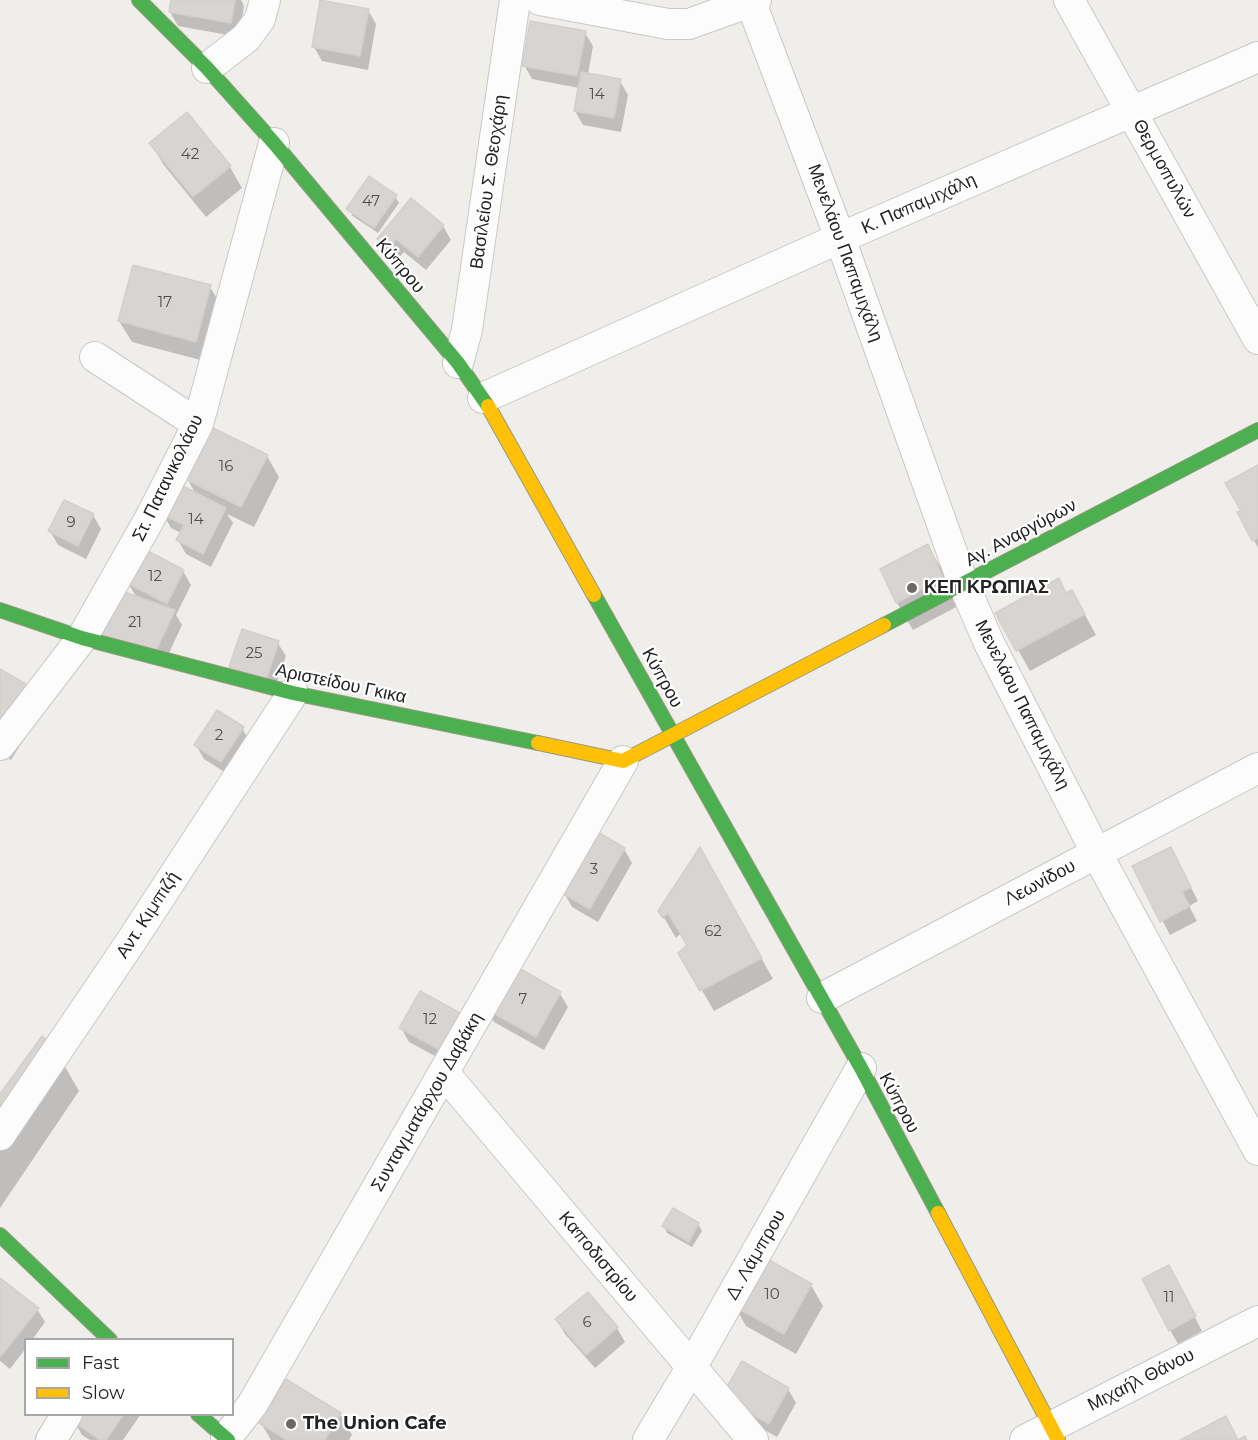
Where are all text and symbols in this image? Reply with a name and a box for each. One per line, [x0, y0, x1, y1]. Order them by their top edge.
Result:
house number: 14 [589, 86, 605, 104]
street label: Βασιλείου Σ. Θεοχάρη [466, 93, 512, 271]
street label: Θερμοπυλών [1128, 116, 1200, 222]
house number: 42 [181, 146, 199, 164]
street label: Μενελάου Παπαμιχάλη [803, 161, 887, 345]
street label: Κ. Παπαμιχάλη [858, 169, 980, 239]
house number: 47 [362, 193, 380, 211]
street label: Κύπρου [371, 234, 429, 298]
house number: 17 [158, 294, 172, 312]
street label: Στ. Πατανικολάου [128, 411, 208, 545]
house number: 16 [219, 458, 233, 476]
street label: Αγ. Αναργύρων [962, 495, 1080, 571]
house number: 14 [188, 511, 204, 529]
house number: 9 [66, 514, 76, 532]
house number: 12 [148, 568, 162, 586]
place label: ΚΕΠ ΚΡΩΠΙΑΣ [924, 577, 1049, 599]
marker: ΚΕΠ ΚΡΩΠΙΑΣ [905, 581, 919, 595]
house number: 21 [128, 614, 142, 632]
street label: Μενελάου Παπαμιχάλη [970, 617, 1074, 793]
street label: Κύπρου [637, 644, 687, 712]
house number: 25 [245, 645, 263, 663]
street label: Αριστείδου Γκικα [274, 660, 408, 708]
house number: 2 [215, 727, 223, 745]
street label: Λεωνίδου [1001, 855, 1079, 911]
house number: 3 [590, 861, 598, 879]
street label: Αντ. Κιμπιζή [112, 868, 184, 962]
house number: 62 [704, 923, 722, 941]
house number: 7 [519, 991, 527, 1009]
street label: Συνταγματάρχου Δαβάκη [367, 1008, 487, 1196]
house number: 12 [423, 1011, 437, 1029]
street label: Κύπρου [874, 1069, 924, 1137]
street label: Δ. Λάμπρου [722, 1206, 790, 1304]
street label: Καποδιστρίου [554, 1207, 642, 1307]
house number: 10 [764, 1286, 780, 1304]
house number: 11 [1164, 1289, 1174, 1307]
house number: 6 [582, 1314, 592, 1332]
legend [24, 1338, 234, 1416]
street label: Μιχαήλ Θάνου [1084, 1344, 1198, 1416]
text: Fast [82, 1352, 120, 1374]
text: Slow [82, 1382, 125, 1404]
place label: The Union Cafe [303, 1413, 447, 1435]
marker: The Union Cafe [284, 1417, 298, 1431]

